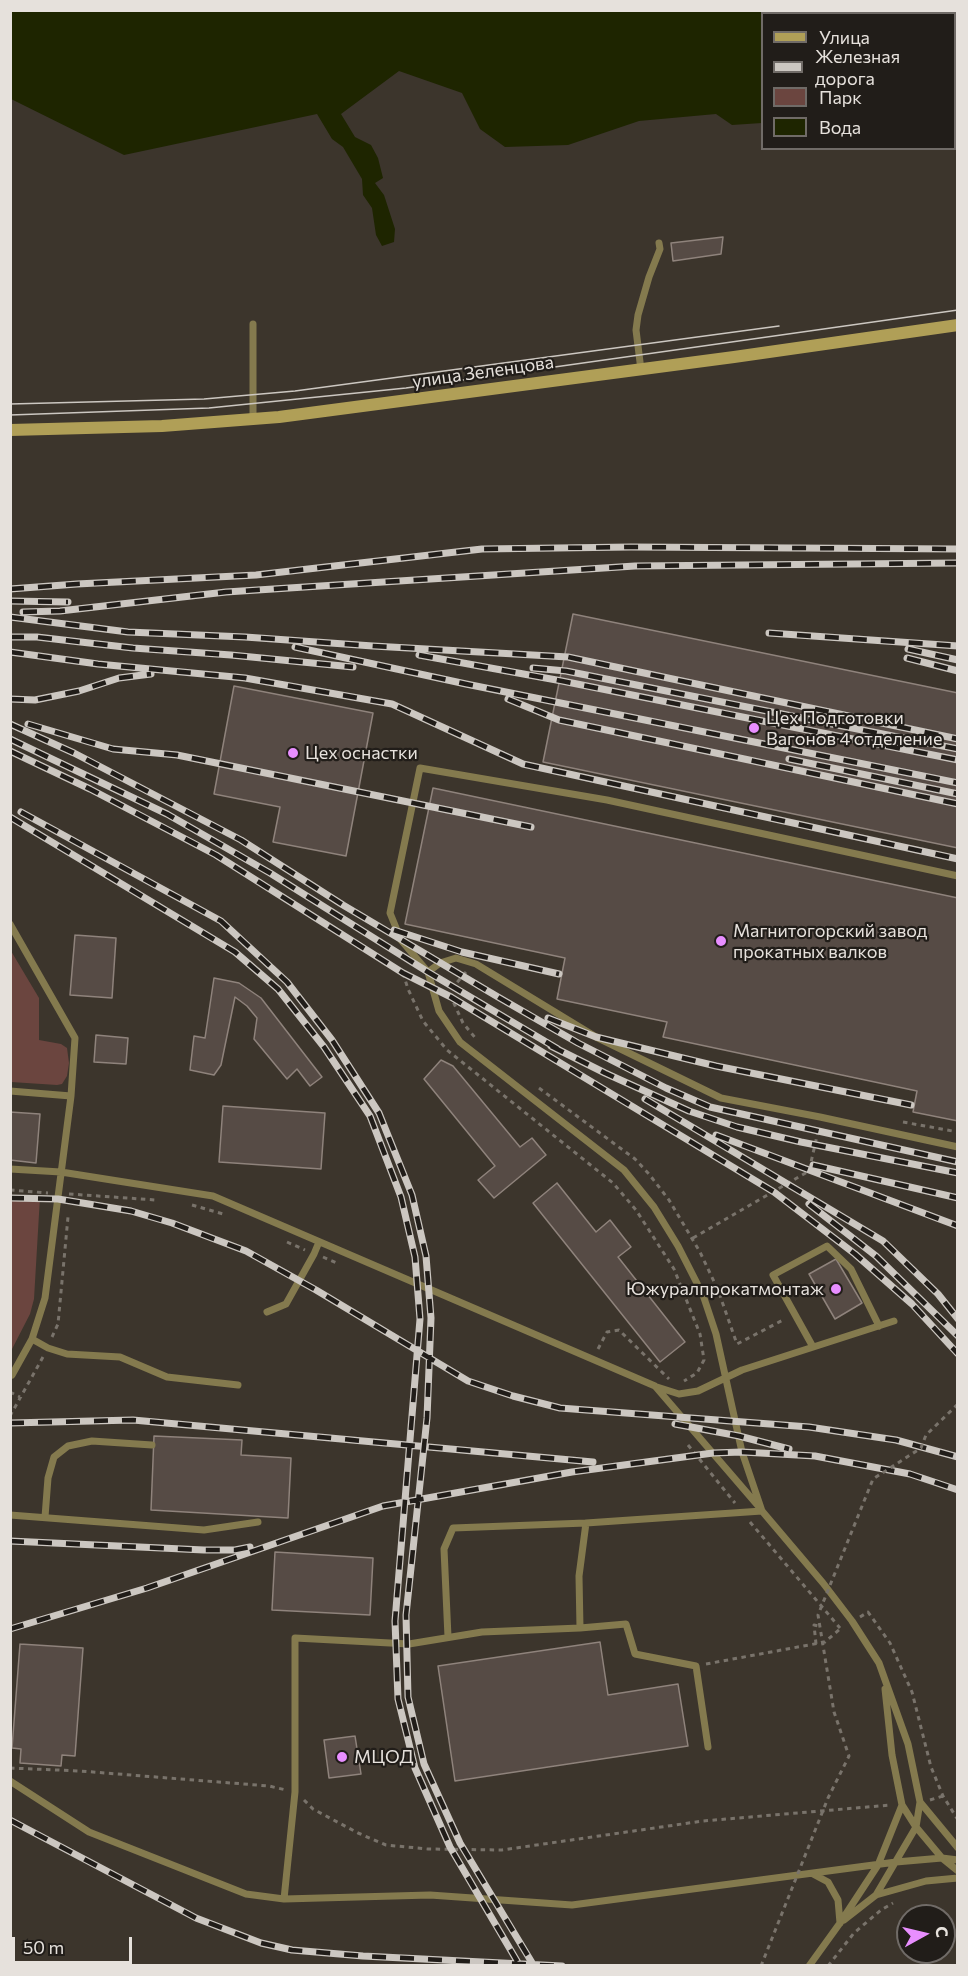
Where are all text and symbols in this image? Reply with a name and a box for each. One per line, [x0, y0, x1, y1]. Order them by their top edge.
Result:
legend [761, 12, 956, 150]
text: Улица [819, 26, 870, 48]
text: Железная дорога [815, 45, 900, 89]
text: Парк [819, 86, 862, 108]
text: Вода [819, 116, 861, 138]
street label: улица Зеленцова [411, 351, 555, 393]
place label: Цех Подготовки Вагонов 4 отделение [766, 707, 942, 750]
marker: Цех Подготовки Вагонов 4 отделение [747, 721, 761, 735]
place label: Цех оснастки [305, 742, 418, 764]
marker: Цех оснастки [286, 746, 300, 760]
place label: Магнитогорский завод прокатных валков [733, 920, 927, 962]
marker: Магнитогорский завод прокатных валков [714, 934, 728, 948]
place label: Южуралпрокатмонтаж [626, 1278, 824, 1300]
marker: Южуралпрокатмонтаж [829, 1282, 843, 1296]
place label: МЦОД [354, 1746, 414, 1768]
marker: МЦОД [335, 1750, 349, 1764]
north arrow [896, 1904, 956, 1964]
scale bar [15, 1925, 135, 1963]
text: С [932, 1925, 953, 1938]
text: 50 m [23, 1936, 64, 1958]

